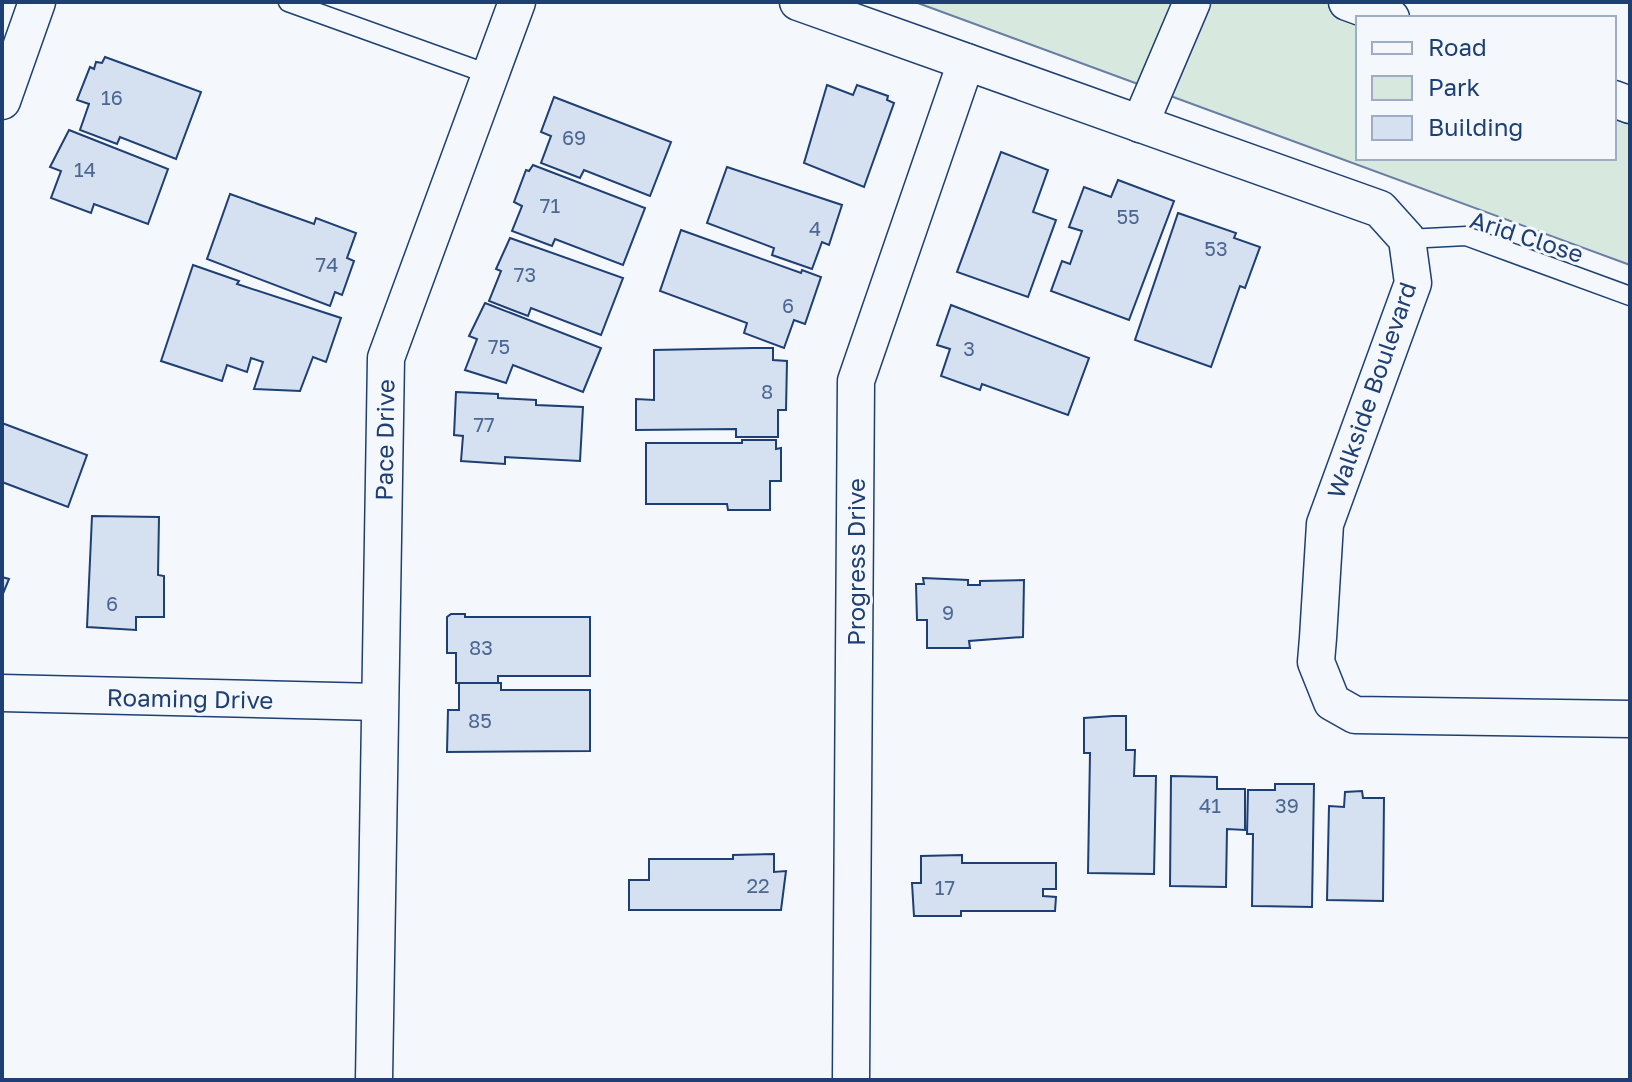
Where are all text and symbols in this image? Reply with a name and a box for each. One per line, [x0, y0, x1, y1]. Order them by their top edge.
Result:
legend [1356, 16, 1616, 160]
text: Road [1428, 32, 1487, 61]
text: Park [1428, 72, 1480, 101]
house number: 16 [101, 85, 123, 109]
text: Building [1428, 112, 1523, 141]
house number: 69 [562, 125, 586, 149]
house number: 14 [74, 157, 96, 181]
house number: 71 [540, 193, 560, 217]
house number: 55 [1116, 204, 1140, 228]
street label: Arid Close [1467, 204, 1587, 268]
house number: 4 [809, 216, 821, 240]
house number: 53 [1204, 236, 1228, 260]
house number: 74 [316, 252, 338, 276]
house number: 73 [514, 262, 536, 286]
street label: Walkside Boulevard [1320, 278, 1422, 502]
house number: 6 [782, 293, 794, 317]
house number: 75 [488, 334, 510, 358]
house number: 3 [963, 336, 975, 360]
street label: Pace Drive [368, 379, 400, 501]
house number: 8 [761, 379, 773, 403]
house number: 77 [473, 412, 495, 436]
street label: Progress Drive [841, 478, 870, 646]
house number: 6 [106, 591, 118, 615]
house number: 9 [942, 600, 954, 624]
house number: 83 [469, 635, 493, 659]
street label: Roaming Drive [106, 682, 274, 714]
house number: 85 [468, 708, 492, 732]
house number: 41 [1199, 793, 1221, 817]
house number: 39 [1275, 793, 1299, 817]
house number: 22 [746, 873, 770, 897]
house number: 17 [935, 875, 955, 899]

